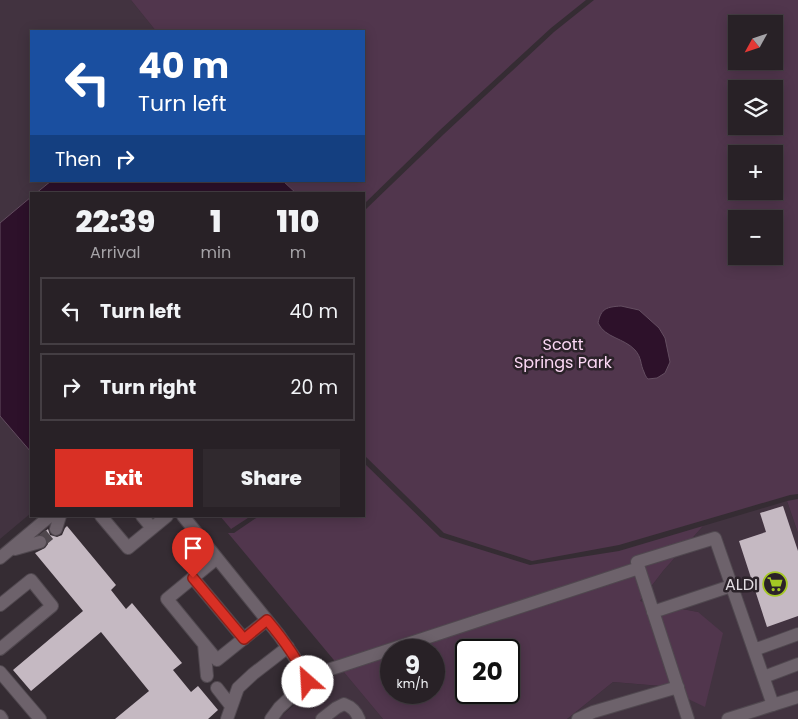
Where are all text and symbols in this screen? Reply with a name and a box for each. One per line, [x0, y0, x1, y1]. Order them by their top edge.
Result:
north arrow [728, 15, 782, 70]
map controls [728, 15, 783, 265]
text: 40 m [138, 41, 229, 90]
icon: left [55, 50, 120, 115]
button: layers [728, 80, 783, 135]
text: Turn left [138, 88, 226, 119]
icon: right [111, 145, 139, 173]
button: + [728, 145, 783, 200]
text: Then [55, 146, 101, 173]
text: 22:39 [75, 200, 155, 243]
text: 1 [210, 200, 222, 243]
text: 110 [277, 200, 320, 243]
button: − [728, 210, 783, 265]
text: Arrival [90, 241, 140, 264]
text: min [201, 241, 231, 264]
text: m [290, 241, 306, 264]
icon: left [57, 297, 85, 325]
text: Turn left [100, 298, 181, 325]
text: 40 m [289, 298, 338, 325]
park label: Scott Springs Park [514, 333, 613, 374]
icon: right [57, 373, 85, 401]
text: Turn right [100, 374, 196, 401]
text: 20 m [290, 374, 338, 401]
button: Exit [55, 449, 193, 507]
button: Share [203, 449, 340, 507]
pin [172, 527, 214, 578]
icon: arrive [179, 534, 207, 562]
supermarket icon: ALDI [762, 571, 788, 597]
place label: ALDI [725, 573, 758, 596]
speed limit sign: 20 [455, 639, 520, 704]
text: 9 [405, 648, 420, 683]
position arrow [281, 655, 333, 707]
text: km/h [397, 675, 428, 692]

